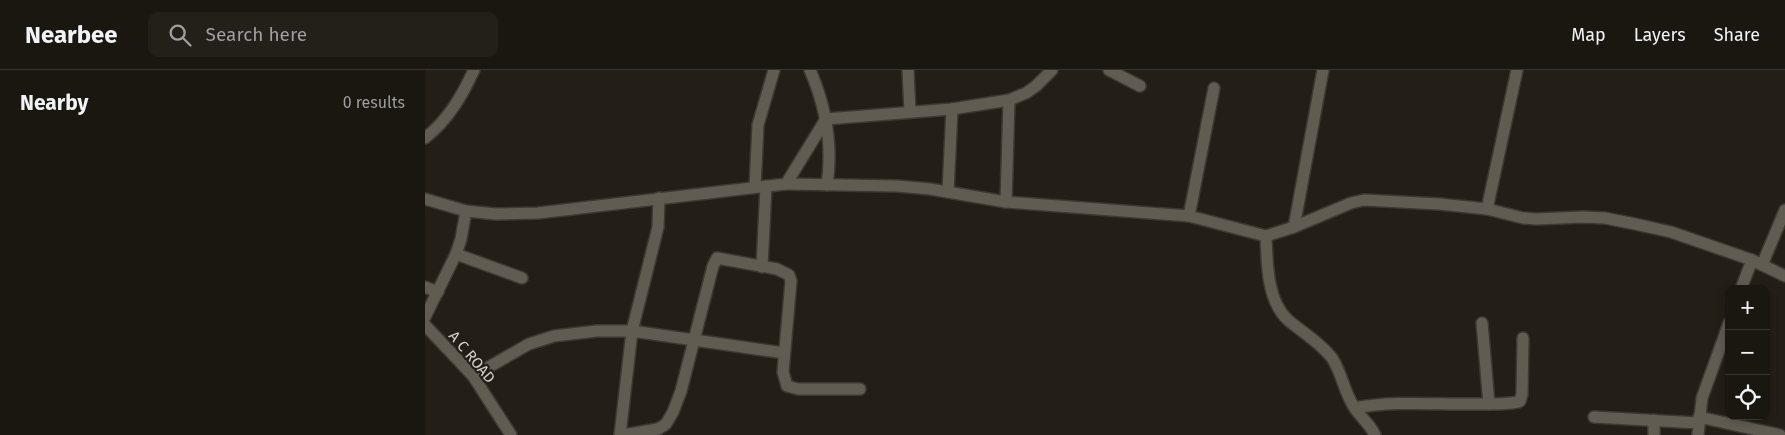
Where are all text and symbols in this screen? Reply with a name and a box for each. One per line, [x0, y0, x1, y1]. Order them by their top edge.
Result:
search box [148, 12, 498, 57]
text: Nearbee [25, 21, 118, 49]
icon: search [166, 21, 194, 49]
text: Search here [206, 23, 307, 46]
text: Map [1571, 24, 1606, 46]
text: Layers [1634, 24, 1686, 46]
text: Share [1714, 24, 1760, 46]
text: Nearby [20, 90, 88, 116]
text: 0 results [343, 93, 405, 112]
map controls [1725, 285, 1770, 420]
button: + [1725, 285, 1770, 330]
street label: A C ROAD [445, 327, 499, 387]
button: − [1725, 330, 1770, 375]
button: locate [1725, 375, 1770, 420]

